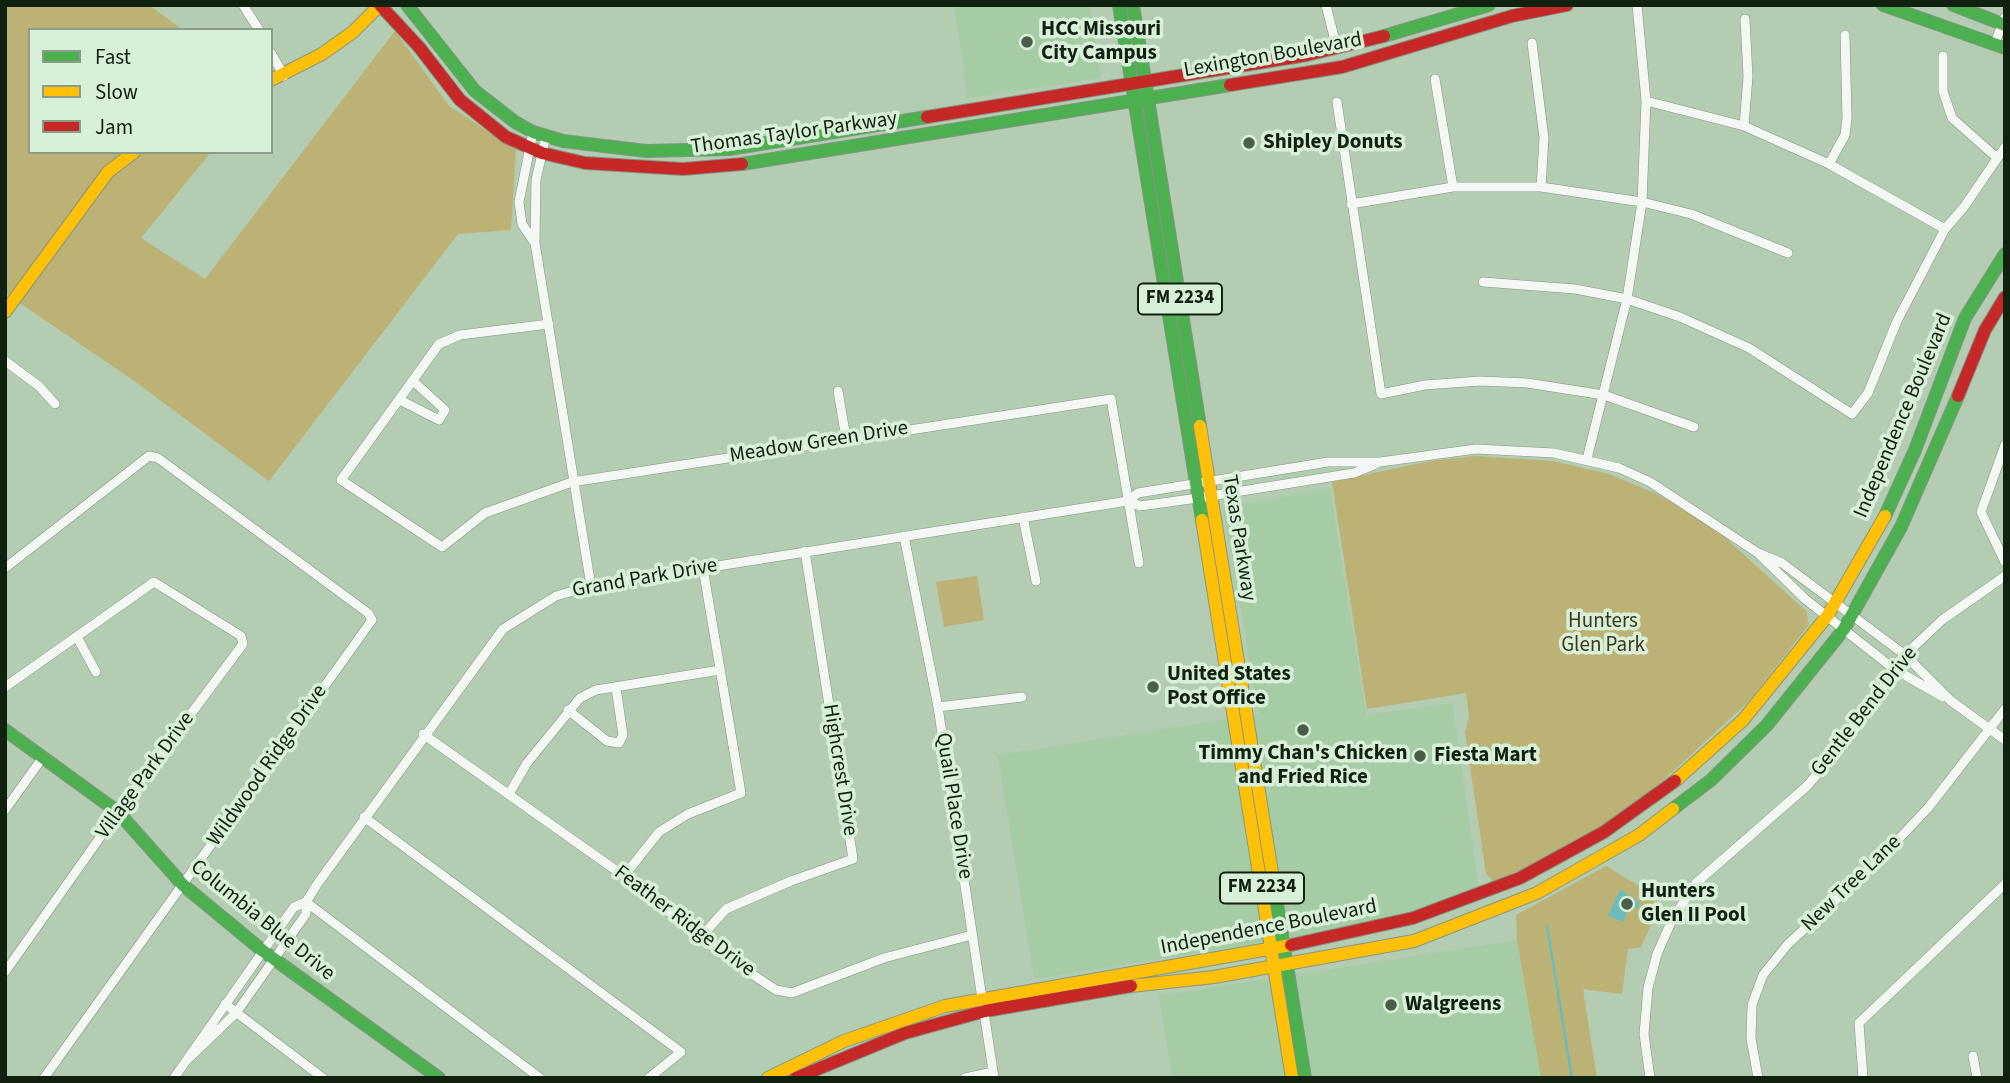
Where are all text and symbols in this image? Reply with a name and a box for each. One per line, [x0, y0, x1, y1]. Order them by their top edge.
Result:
place label: HCC Missouri City Campus [1041, 17, 1161, 67]
legend [28, 28, 273, 154]
street label: Lexington Boulevard [1182, 28, 1364, 84]
marker: HCC Missouri City Campus [1019, 34, 1035, 50]
text: Fast [95, 42, 131, 72]
text: Slow [95, 77, 138, 107]
street label: Thomas Taylor Parkway [689, 107, 899, 161]
text: Jam [95, 112, 133, 142]
place label: Shipley Donuts [1263, 130, 1402, 156]
marker: Shipley Donuts [1241, 135, 1257, 151]
road number: FM 2234 [1138, 284, 1222, 314]
street label: Independence Boulevard [1849, 310, 1959, 522]
street label: Meadow Green Drive [728, 416, 910, 470]
street label: Texas Parkway [1216, 473, 1260, 603]
street label: Grand Park Drive [571, 554, 719, 604]
park label: Hunters Glen Park [1561, 609, 1645, 659]
street label: Gentle Bend Drive [1807, 642, 1923, 782]
place label: United States Post Office [1167, 662, 1291, 712]
marker: United States Post Office [1145, 679, 1161, 695]
street label: Wildwood Ridge Drive [203, 680, 333, 852]
street label: Highcrest Drive [816, 702, 862, 838]
street label: Village Park Drive [91, 707, 201, 845]
marker: Timmy Chan's Chicken and Fried Rice [1295, 722, 1311, 738]
street label: Quail Place Drive [929, 731, 977, 881]
place label: Timmy Chan's Chicken and Fried Rice [1199, 741, 1407, 791]
place label: Fiesta Mart [1434, 743, 1537, 769]
marker: Fiesta Mart [1412, 748, 1428, 764]
street label: New Tree Lane [1797, 830, 1907, 938]
street label: Columbia Blue Drive [185, 855, 339, 987]
street label: Feather Ridge Drive [608, 861, 760, 983]
road number: FM 2234 [1220, 873, 1304, 904]
place label: Hunters Glen II Pool [1641, 879, 1746, 929]
street label: Independence Boulevard [1159, 895, 1379, 961]
marker: Hunters Glen II Pool [1619, 896, 1635, 912]
place label: Walgreens [1405, 992, 1501, 1018]
marker: Walgreens [1383, 997, 1399, 1013]

